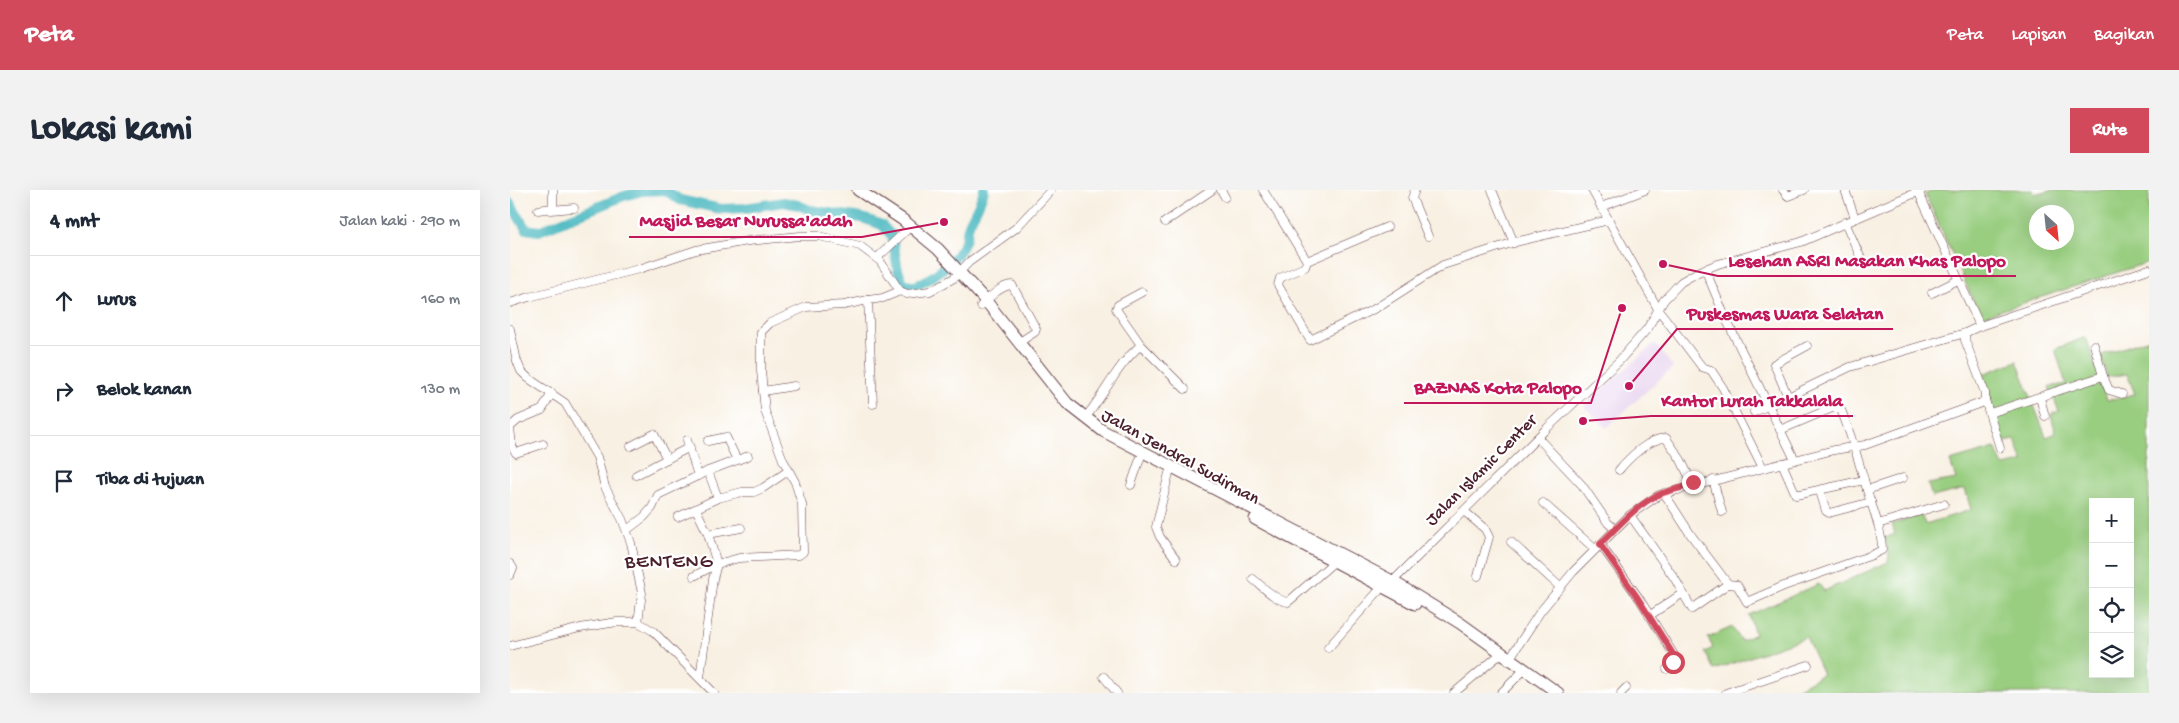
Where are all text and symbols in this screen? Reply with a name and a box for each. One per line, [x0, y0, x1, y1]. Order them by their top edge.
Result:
text: Peta [25, 21, 74, 50]
text: Peta [1947, 25, 1984, 46]
text: Lapisan [2012, 25, 2066, 46]
text: Bagikan [2094, 25, 2154, 46]
button: Rute [2070, 108, 2149, 153]
text: Lokasi kami [30, 110, 192, 151]
callout: Masjid Besar Nurussa'adah [629, 203, 862, 237]
north arrow [2029, 205, 2074, 250]
text: 4 mnt [50, 210, 98, 235]
text: Masjid Besar Nurussa'adah [639, 211, 853, 234]
text: Jalan kaki · 290 m [340, 213, 460, 232]
callout: Lesehan ASRI Masakan Khas Palopo [1718, 242, 2016, 276]
text: Lesehan ASRI Masakan Khas Palopo [1728, 251, 2006, 274]
icon: ahead [50, 287, 78, 315]
text: Lurus [97, 289, 136, 312]
text: 160 m [421, 291, 460, 310]
callout: Puskesmas Wara Selatan [1677, 295, 1893, 329]
text: Puskesmas Wara Selatan [1686, 304, 1884, 327]
callout: BAZNAS Kota Palopo [1404, 369, 1591, 403]
icon: right [50, 377, 78, 405]
text: BAZNAS Kota Palopo [1413, 378, 1582, 401]
text: Belok kanan [97, 379, 191, 402]
text: 130 m [421, 381, 460, 400]
callout: Kantor Lurah Takkalala [1651, 382, 1853, 416]
text: Kantor Lurah Takkalala [1660, 391, 1844, 414]
street label: Jalan Jendral Sudirman [1097, 406, 1263, 510]
street label: Jalan Islamic Center [1422, 410, 1543, 531]
icon: arrive [50, 467, 78, 495]
text: Tiba di tujuan [97, 469, 204, 492]
route end [1682, 471, 1705, 494]
map controls [2089, 498, 2134, 678]
button: + [2089, 498, 2134, 543]
button: − [2089, 543, 2134, 588]
district label: BENTENG [624, 552, 714, 575]
button: locate [2089, 588, 2134, 633]
button: layers [2089, 633, 2134, 678]
route start [1662, 651, 1685, 674]

